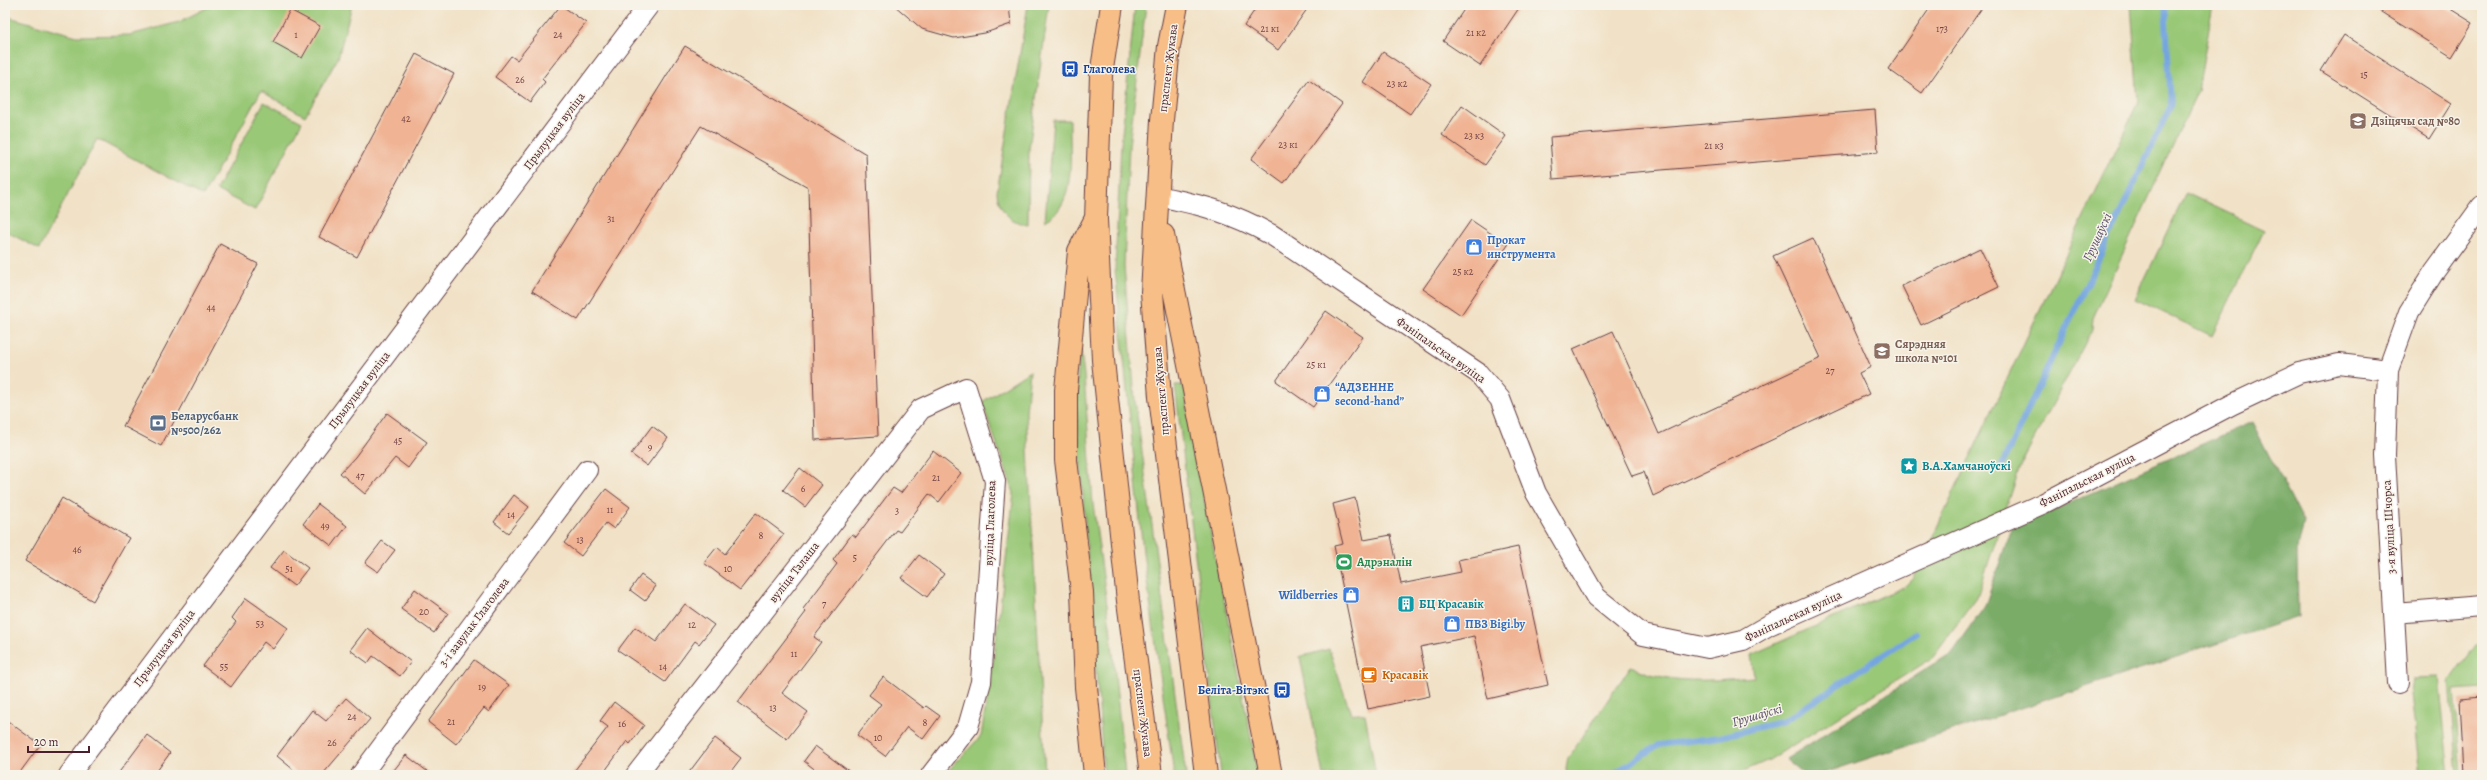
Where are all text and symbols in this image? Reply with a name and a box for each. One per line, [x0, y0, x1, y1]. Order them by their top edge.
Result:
street label: праспект Жукава [1155, 22, 1181, 113]
house number: 21 к1 [1261, 22, 1280, 35]
house number: 173 [1936, 22, 1948, 35]
house number: 21 к2 [1466, 26, 1486, 39]
house number: 1 [294, 28, 298, 41]
house number: 24 [553, 28, 563, 41]
bus stop icon: Глаголева [1060, 59, 1080, 79]
place label: Глаголева [1083, 61, 1136, 77]
house number: 15 [2360, 68, 2368, 81]
house number: 26 [515, 73, 525, 86]
house number: 23 к2 [1387, 77, 1408, 90]
street label: Прылуцкая вуліца [520, 89, 589, 173]
school or university icon: Дзіцячы сад №80 [2348, 111, 2368, 131]
house number: 42 [401, 112, 411, 125]
place label: Дзіцячы сад №80 [2371, 113, 2460, 129]
house number: 23 к3 [1464, 129, 1484, 142]
house number: 23 к1 [1278, 138, 1298, 151]
house number: 21 к3 [1704, 139, 1724, 152]
water label: Грушаўскі [2078, 210, 2116, 264]
house number: 31 [607, 212, 615, 225]
place label: Прокат инструмента [1487, 232, 1556, 262]
shop icon: Прокат инструмента [1464, 237, 1484, 257]
house number: 25 к2 [1453, 265, 1474, 278]
house number: 44 [206, 301, 216, 314]
street label: Фаніпальская вуліца [1393, 313, 1489, 387]
place label: Сярэдняя школа №101 [1895, 336, 1958, 366]
school or university icon: Сярэдняя школа №101 [1872, 341, 1892, 361]
street label: праспект Жукава [1149, 346, 1173, 436]
street label: Прылуцкая вуліца [325, 348, 394, 432]
house number: 25 к1 [1306, 358, 1326, 371]
house number: 27 [1826, 364, 1835, 377]
place label: “АДЗЕННЕ second-hand” [1335, 379, 1405, 409]
shop icon: “АДЗЕННЕ second-hand” [1312, 384, 1332, 404]
place label: Беларусбанк №500/262 [171, 408, 239, 438]
bank icon: Беларусбанк №500/262 [148, 413, 168, 433]
house number: 45 [394, 434, 402, 447]
house number: 9 [648, 440, 653, 453]
street label: Фаніпальская вуліца [2036, 449, 2138, 511]
place icon: В.А.Хамчаноўскі [1899, 456, 1919, 476]
place label: В.А.Хамчаноўскі [1922, 458, 2011, 474]
house number: 47 [356, 469, 365, 482]
house number: 21 [932, 471, 941, 484]
street label: вуліца Глаголева [981, 479, 1000, 566]
street label: 3-я вуліца Шчорса [2379, 479, 2399, 574]
house number: 6 [801, 482, 806, 495]
house number: 11 [607, 503, 614, 516]
house number: 3 [895, 504, 899, 517]
house number: 14 [507, 508, 515, 521]
house number: 49 [320, 519, 330, 532]
house number: 8 [759, 529, 764, 542]
house number: 13 [576, 533, 584, 546]
street label: вуліца Талаша [765, 538, 823, 606]
house number: 46 [72, 543, 82, 556]
house number: 5 [853, 551, 857, 564]
sports icon: Адрэналін [1334, 552, 1354, 572]
place label: Адрэналін [1356, 554, 1412, 570]
house number: 51 [285, 562, 293, 575]
house number: 10 [724, 562, 732, 575]
street label: 3-і завулак Глаголева [435, 574, 513, 670]
shop icon: Wildberries [1341, 585, 1361, 605]
street label: Фаніпальская вуліца [1742, 586, 1845, 646]
place label: Wildberries [1277, 587, 1338, 603]
building icon: БЦ Красавік [1396, 594, 1416, 614]
place label: БЦ Красавік [1419, 596, 1484, 612]
house number: 7 [822, 597, 827, 610]
house number: 20 [419, 605, 429, 618]
street label: Прылуцкая вуліца [130, 606, 199, 690]
shop icon: ПВЗ Bigi.by [1442, 614, 1462, 634]
place label: ПВЗ Bigi.by [1465, 616, 1525, 632]
house number: 53 [256, 617, 264, 630]
house number: 12 [688, 618, 696, 631]
house number: 11 [791, 647, 798, 660]
house number: 55 [220, 660, 228, 673]
house number: 14 [659, 660, 667, 673]
cafe icon: Красавік [1359, 665, 1379, 685]
place label: Красавік [1382, 667, 1429, 683]
street label: праспект Жукава [1130, 668, 1156, 759]
house number: 19 [478, 680, 486, 693]
bus stop icon: Беліта-Вітэкс [1272, 680, 1292, 700]
place label: Беліта-Вітэкс [1198, 682, 1269, 698]
water label: Грушаўскі [1730, 700, 1785, 730]
house number: 13 [769, 701, 777, 714]
house number: 24 [347, 710, 357, 723]
house number: 21 [447, 715, 456, 728]
house number: 8 [923, 716, 928, 729]
house number: 16 [618, 717, 626, 730]
scale bar [28, 728, 89, 754]
house number: 10 [874, 731, 882, 744]
text: 20 m [34, 734, 58, 750]
house number: 26 [327, 736, 337, 749]

